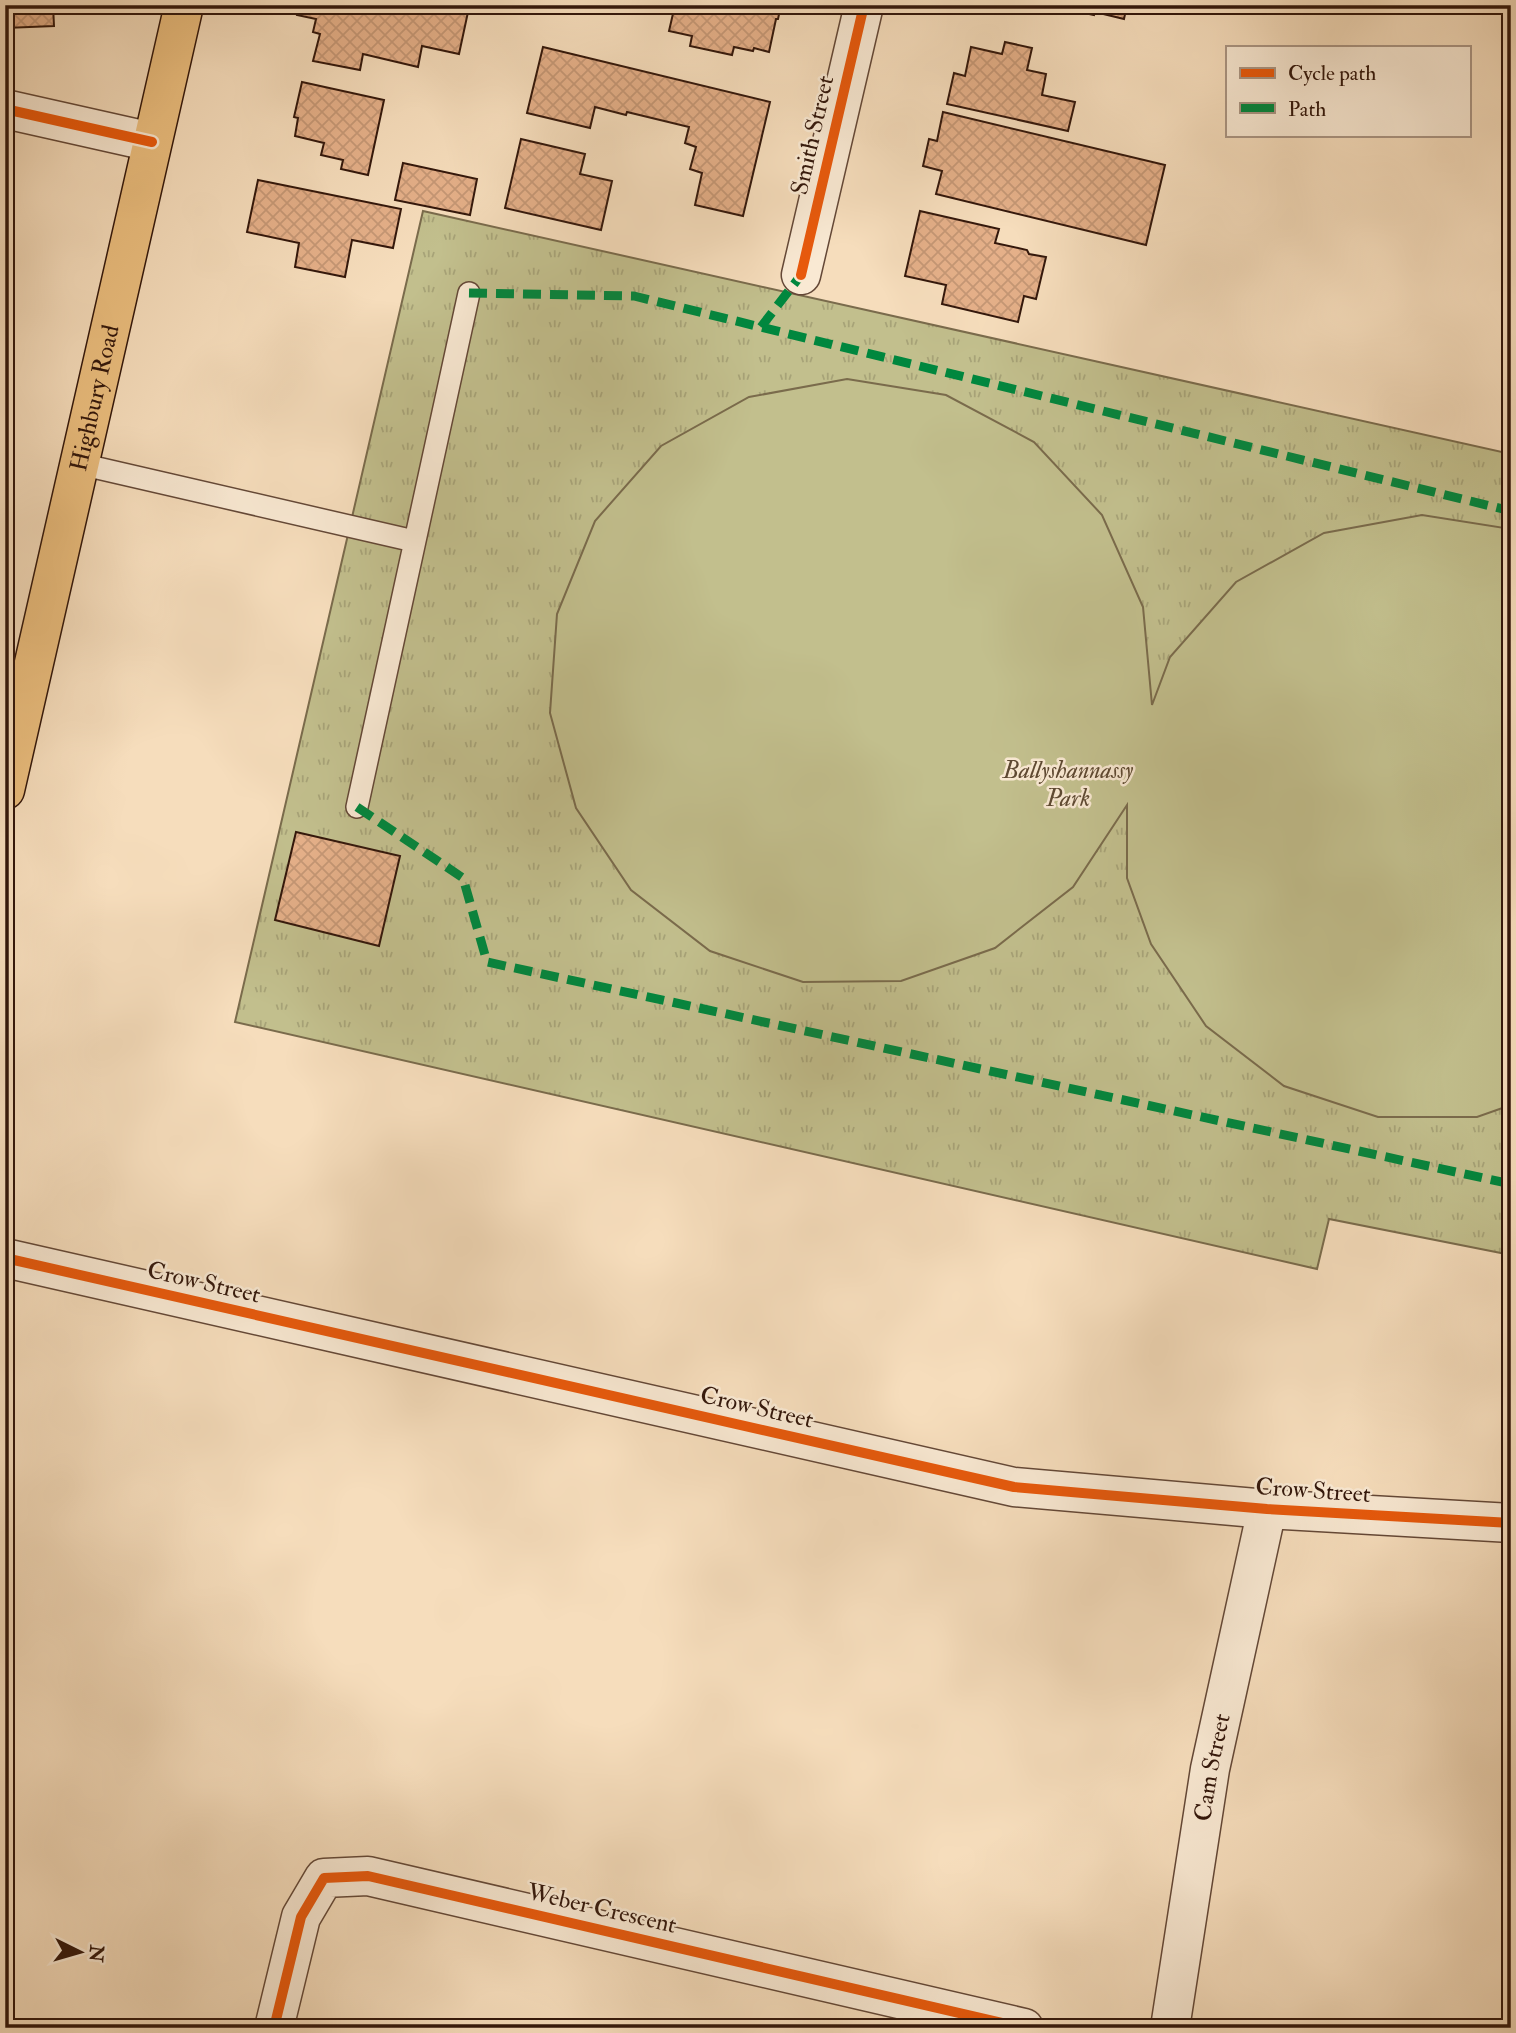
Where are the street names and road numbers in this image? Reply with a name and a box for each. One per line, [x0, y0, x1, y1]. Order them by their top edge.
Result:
street label: Smith Street [784, 72, 841, 198]
street label: Highbury Road [63, 322, 127, 474]
street label: Crow Street [144, 1254, 264, 1311]
street label: Crow Street [697, 1379, 817, 1436]
street label: Crow Street [1254, 1471, 1372, 1510]
street label: Cam Street [1187, 1710, 1238, 1823]
street label: Weber Crescent [523, 1876, 680, 1941]

